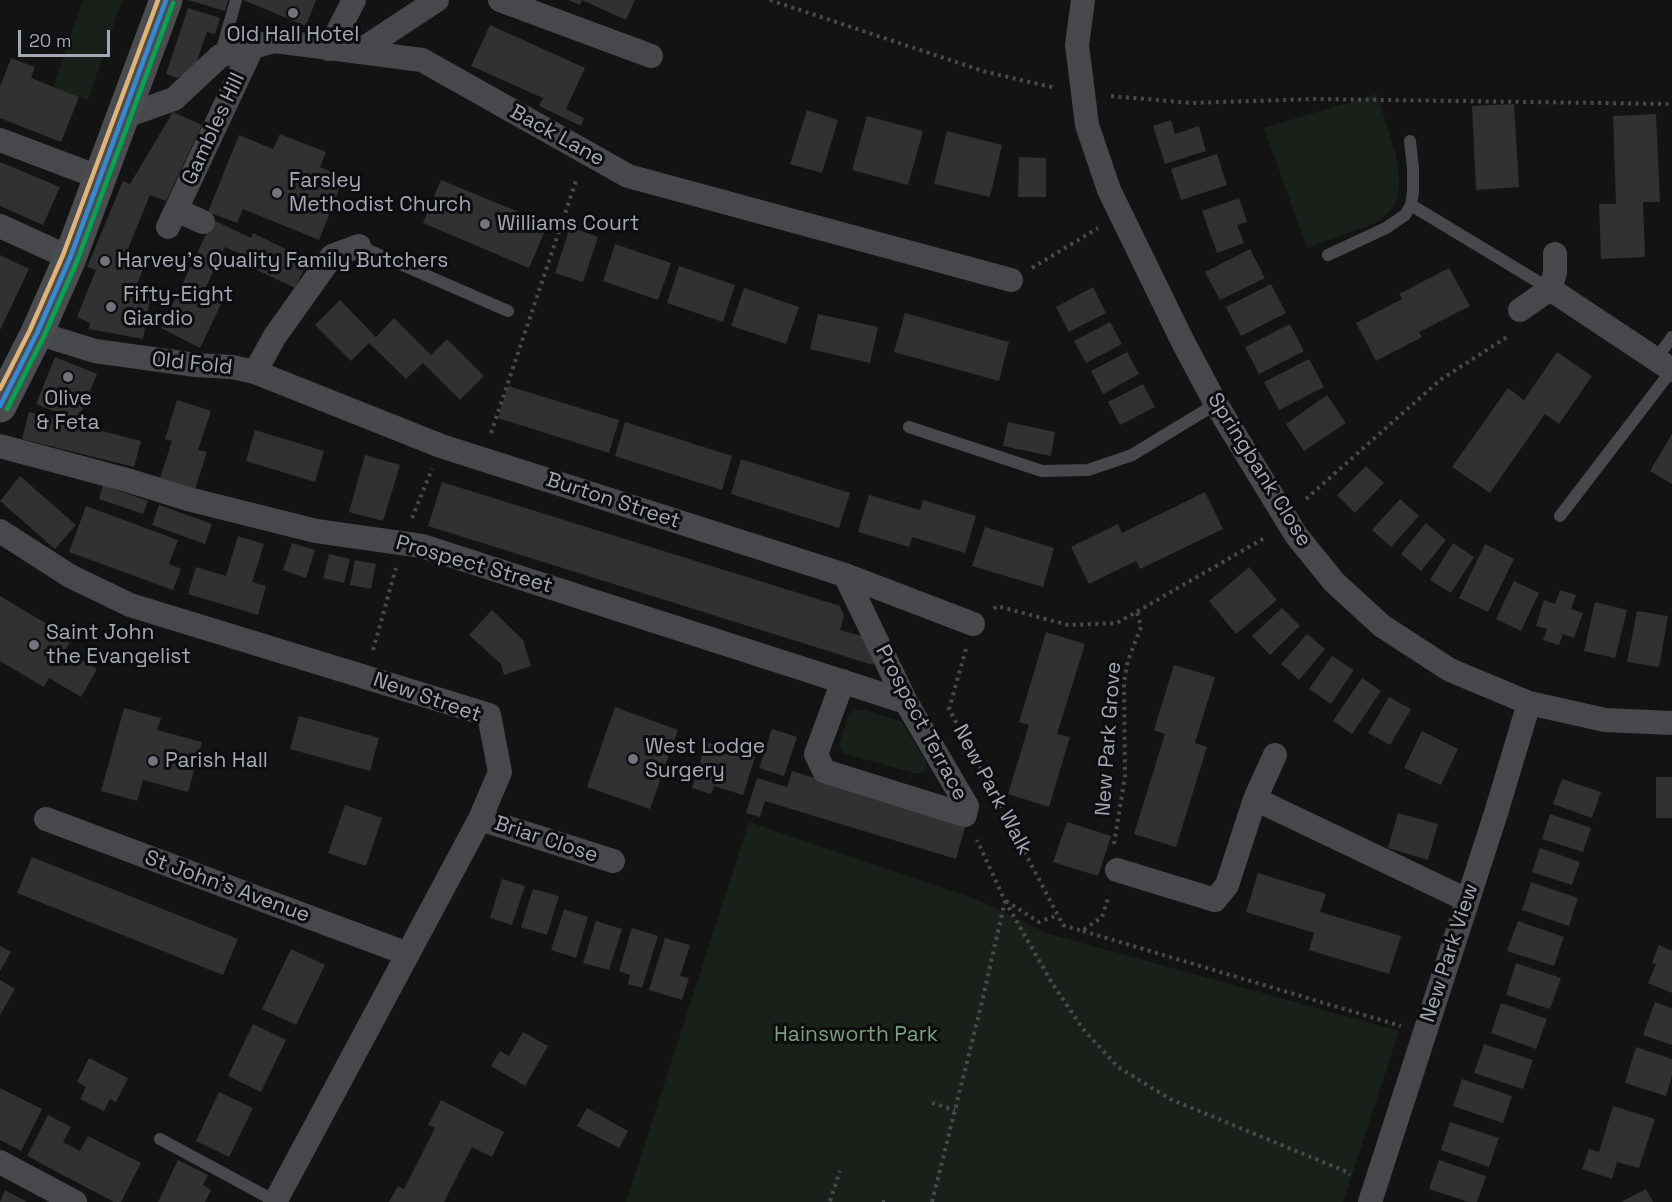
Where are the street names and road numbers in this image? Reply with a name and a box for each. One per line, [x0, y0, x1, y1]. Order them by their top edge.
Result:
street label: Gambles Hill [177, 69, 251, 189]
street label: Back Lane [506, 100, 608, 172]
street label: Old Fold [150, 347, 234, 381]
street label: Springbank Close [1202, 389, 1316, 551]
street label: Burton Street [543, 467, 683, 535]
street label: Prospect Street [393, 531, 555, 599]
street label: Prospect Terrace [869, 641, 973, 805]
street label: New Park Grove [1091, 661, 1127, 817]
street label: New Street [370, 668, 484, 728]
street label: New Park Walk [947, 720, 1037, 860]
street label: Briar Close [491, 811, 601, 869]
street label: St John's Avenue [141, 845, 313, 929]
street label: New Park View [1416, 880, 1484, 1026]

